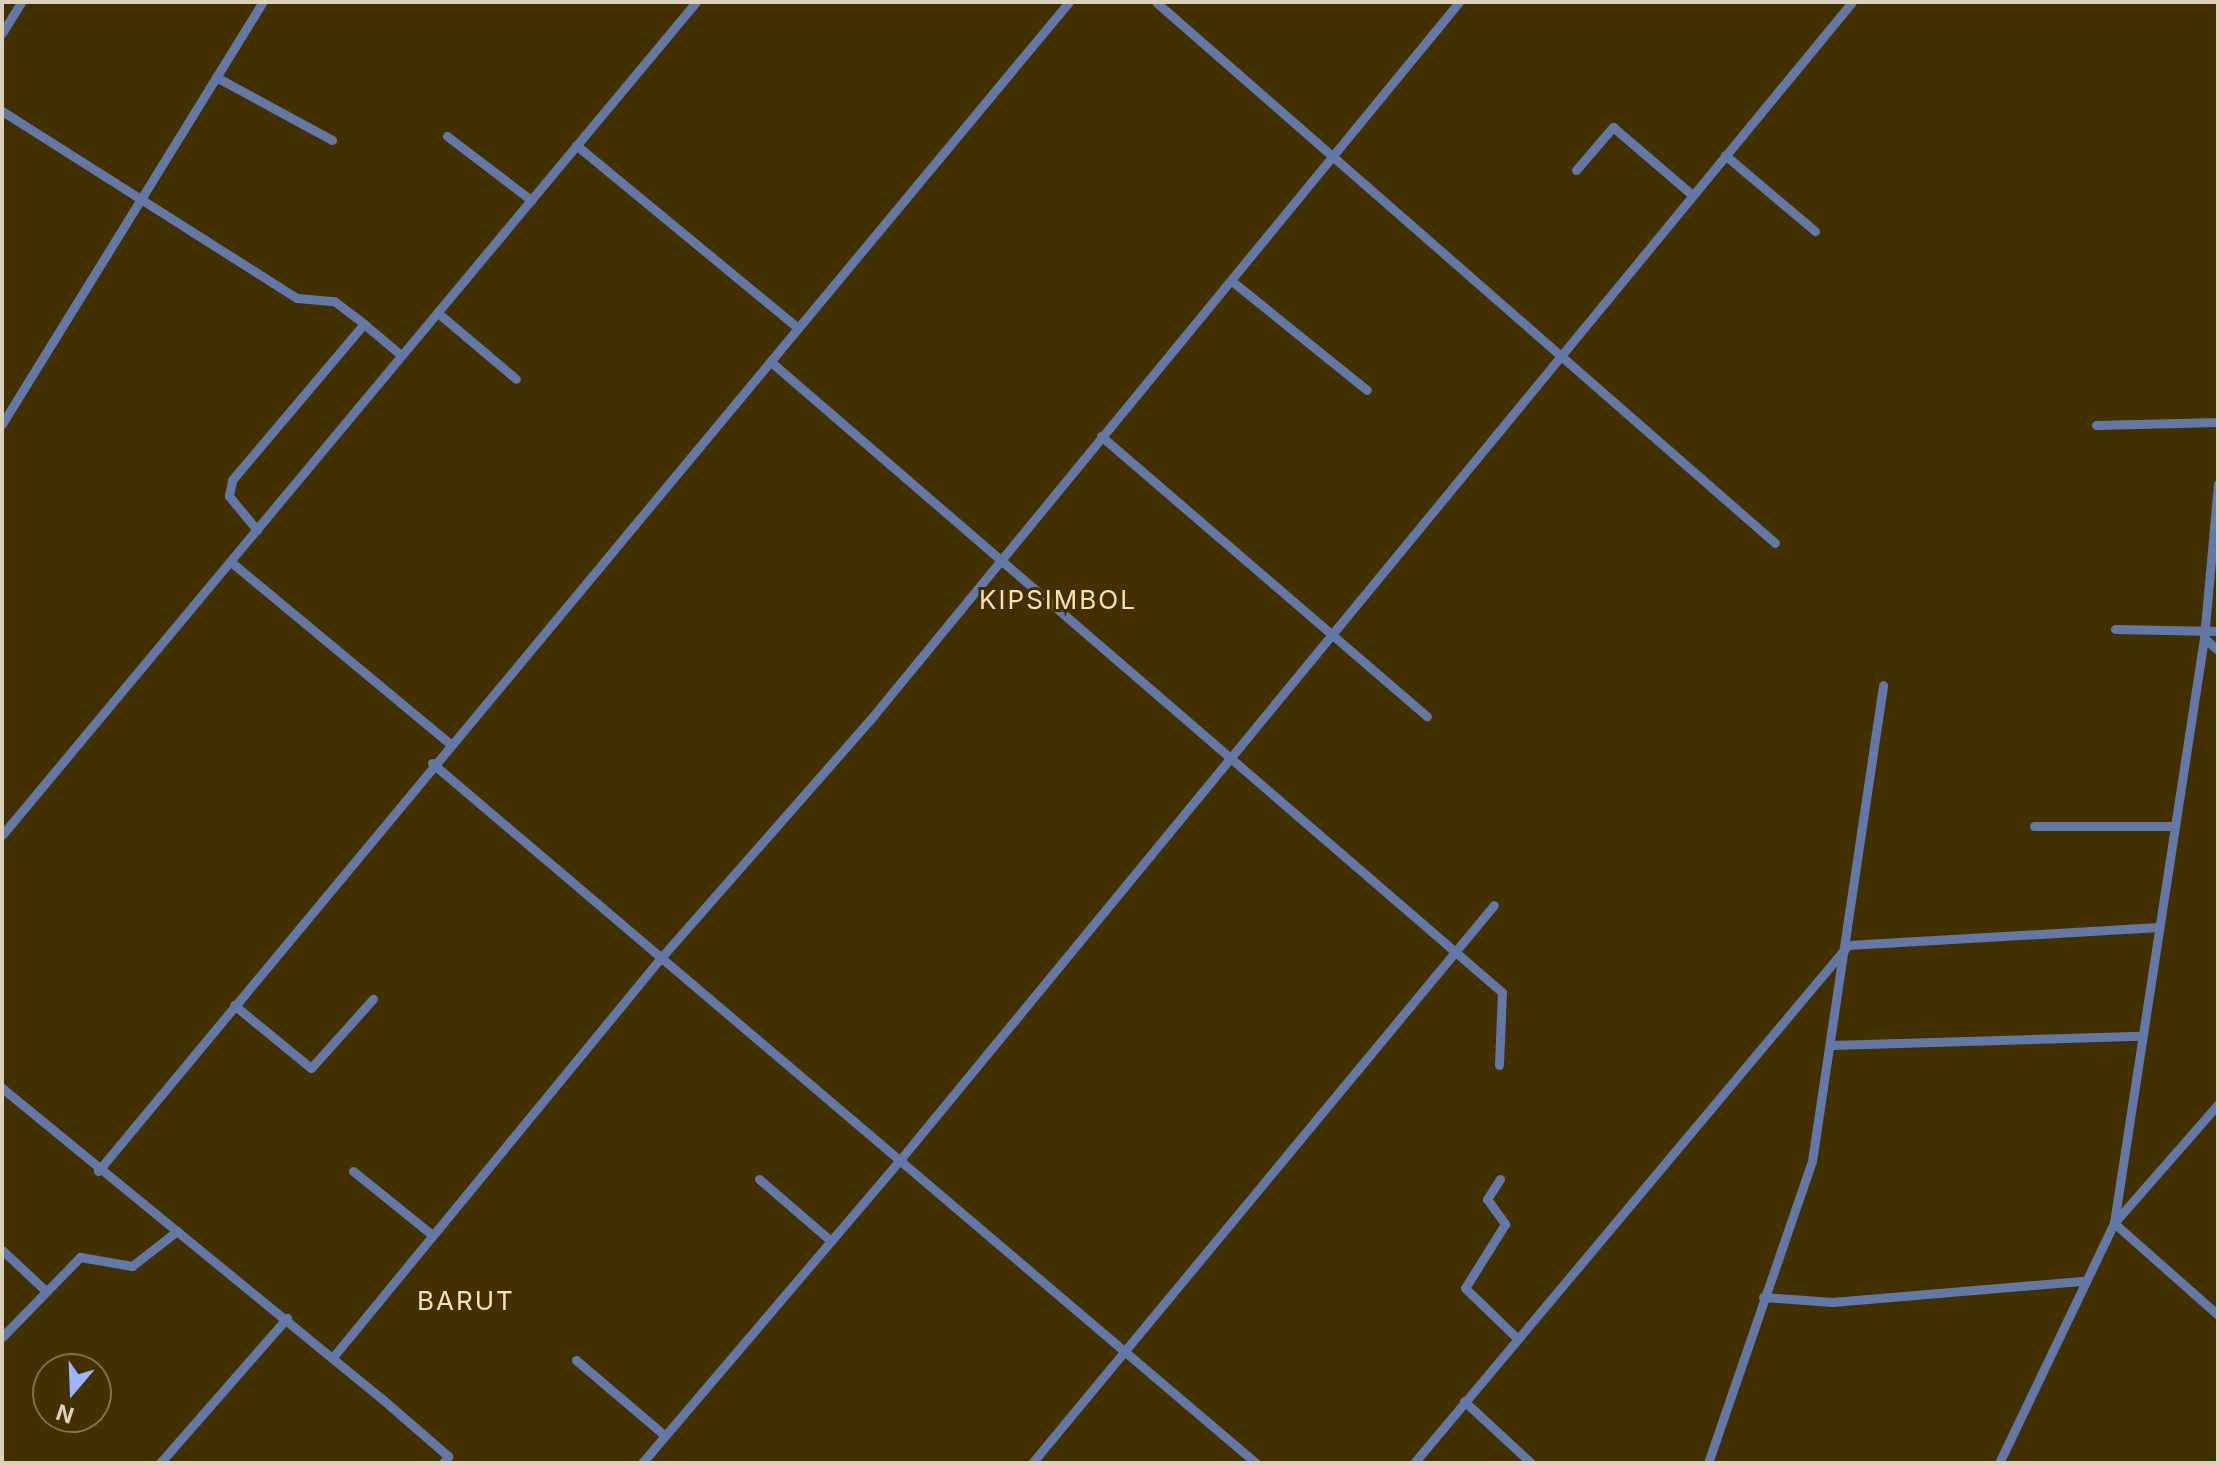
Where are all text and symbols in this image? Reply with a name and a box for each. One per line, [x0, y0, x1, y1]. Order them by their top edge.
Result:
district label: KIPSIMBOL [979, 584, 1137, 616]
district label: BARUT [417, 1285, 515, 1317]
north arrow [32, 1353, 112, 1433]
text: N [53, 1399, 77, 1429]

